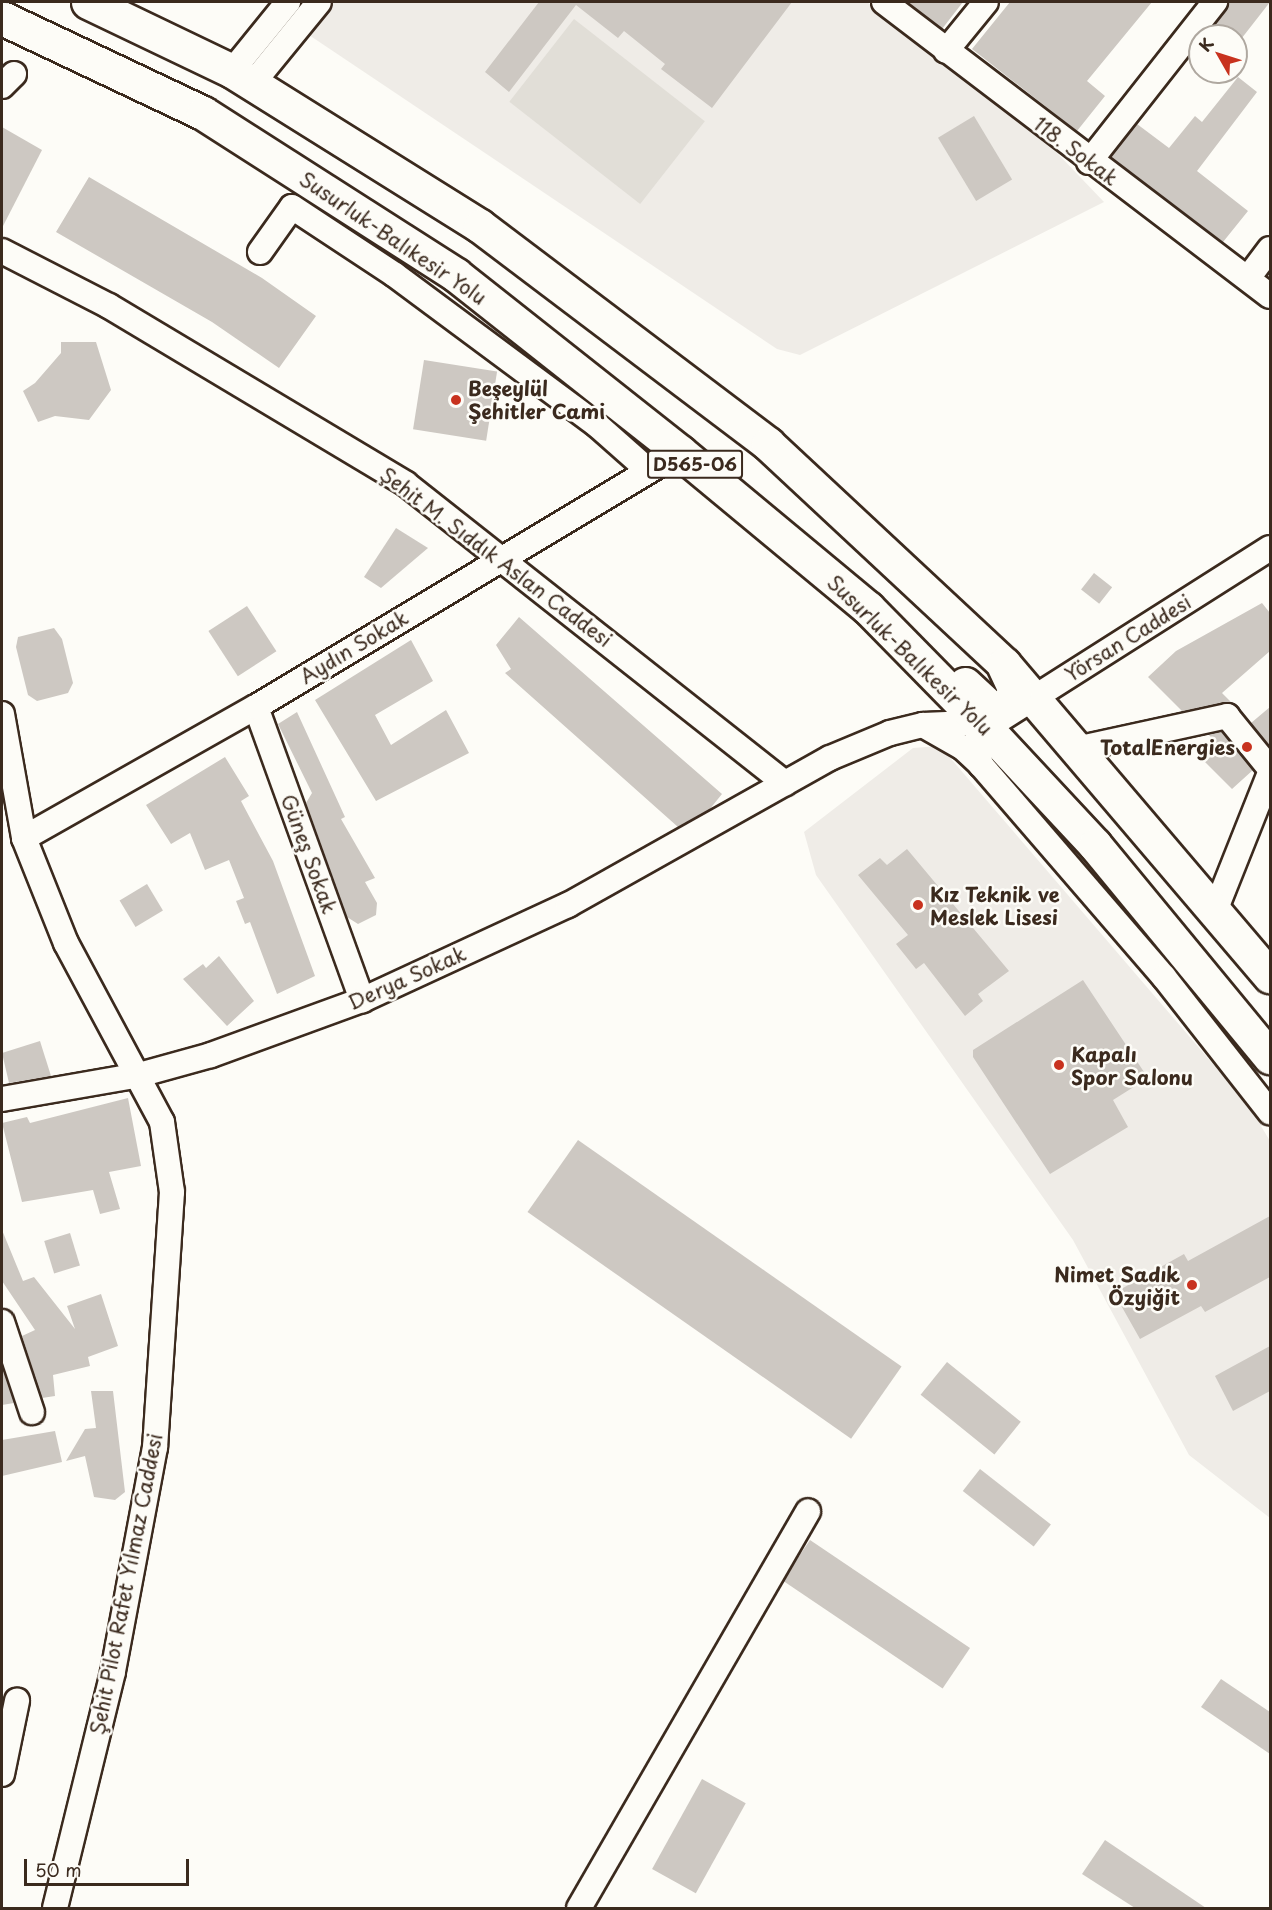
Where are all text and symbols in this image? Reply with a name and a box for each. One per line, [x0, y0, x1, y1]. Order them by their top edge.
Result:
north arrow [1188, 24, 1248, 84]
text: K [1193, 32, 1219, 56]
street label: 118. Sokak [1029, 111, 1123, 191]
street label: Susurluk-Balıkesir Yolu [295, 166, 491, 310]
place label: Beşeylül Şehitler Cami [468, 376, 606, 423]
marker: Beşeylül Şehitler Cami [449, 393, 463, 407]
road number: D565-06 [647, 449, 743, 479]
street label: Şehit M. Sıddık Aslan Caddesi [374, 461, 618, 653]
street label: Susurluk-Balıkesir Yolu [822, 570, 998, 740]
street label: Yörsan Caddesi [1060, 589, 1196, 687]
street label: Aydın Sokak [295, 605, 413, 689]
place label: TotalEnergies [1100, 735, 1235, 759]
marker: TotalEnergies [1240, 740, 1254, 754]
street label: Güneş Sokak [276, 790, 342, 918]
place label: Kız Teknik ve Meslek Lisesi [930, 882, 1061, 929]
marker: Kız Teknik ve Meslek Lisesi [911, 898, 925, 912]
street label: Derya Sokak [344, 941, 470, 1015]
place label: Kapalı Spor Salonu [1071, 1042, 1193, 1089]
marker: Kapalı Spor Salonu [1052, 1058, 1066, 1072]
place label: Nimet Sadık Özyiğit [1054, 1262, 1180, 1309]
marker: Nimet Sadık Özyiğit [1185, 1278, 1199, 1292]
street label: Şehit Pilot Rafet Yılmaz Caddesi [85, 1431, 167, 1737]
scale bar [27, 1847, 192, 1885]
text: 50 m [35, 1856, 82, 1883]

